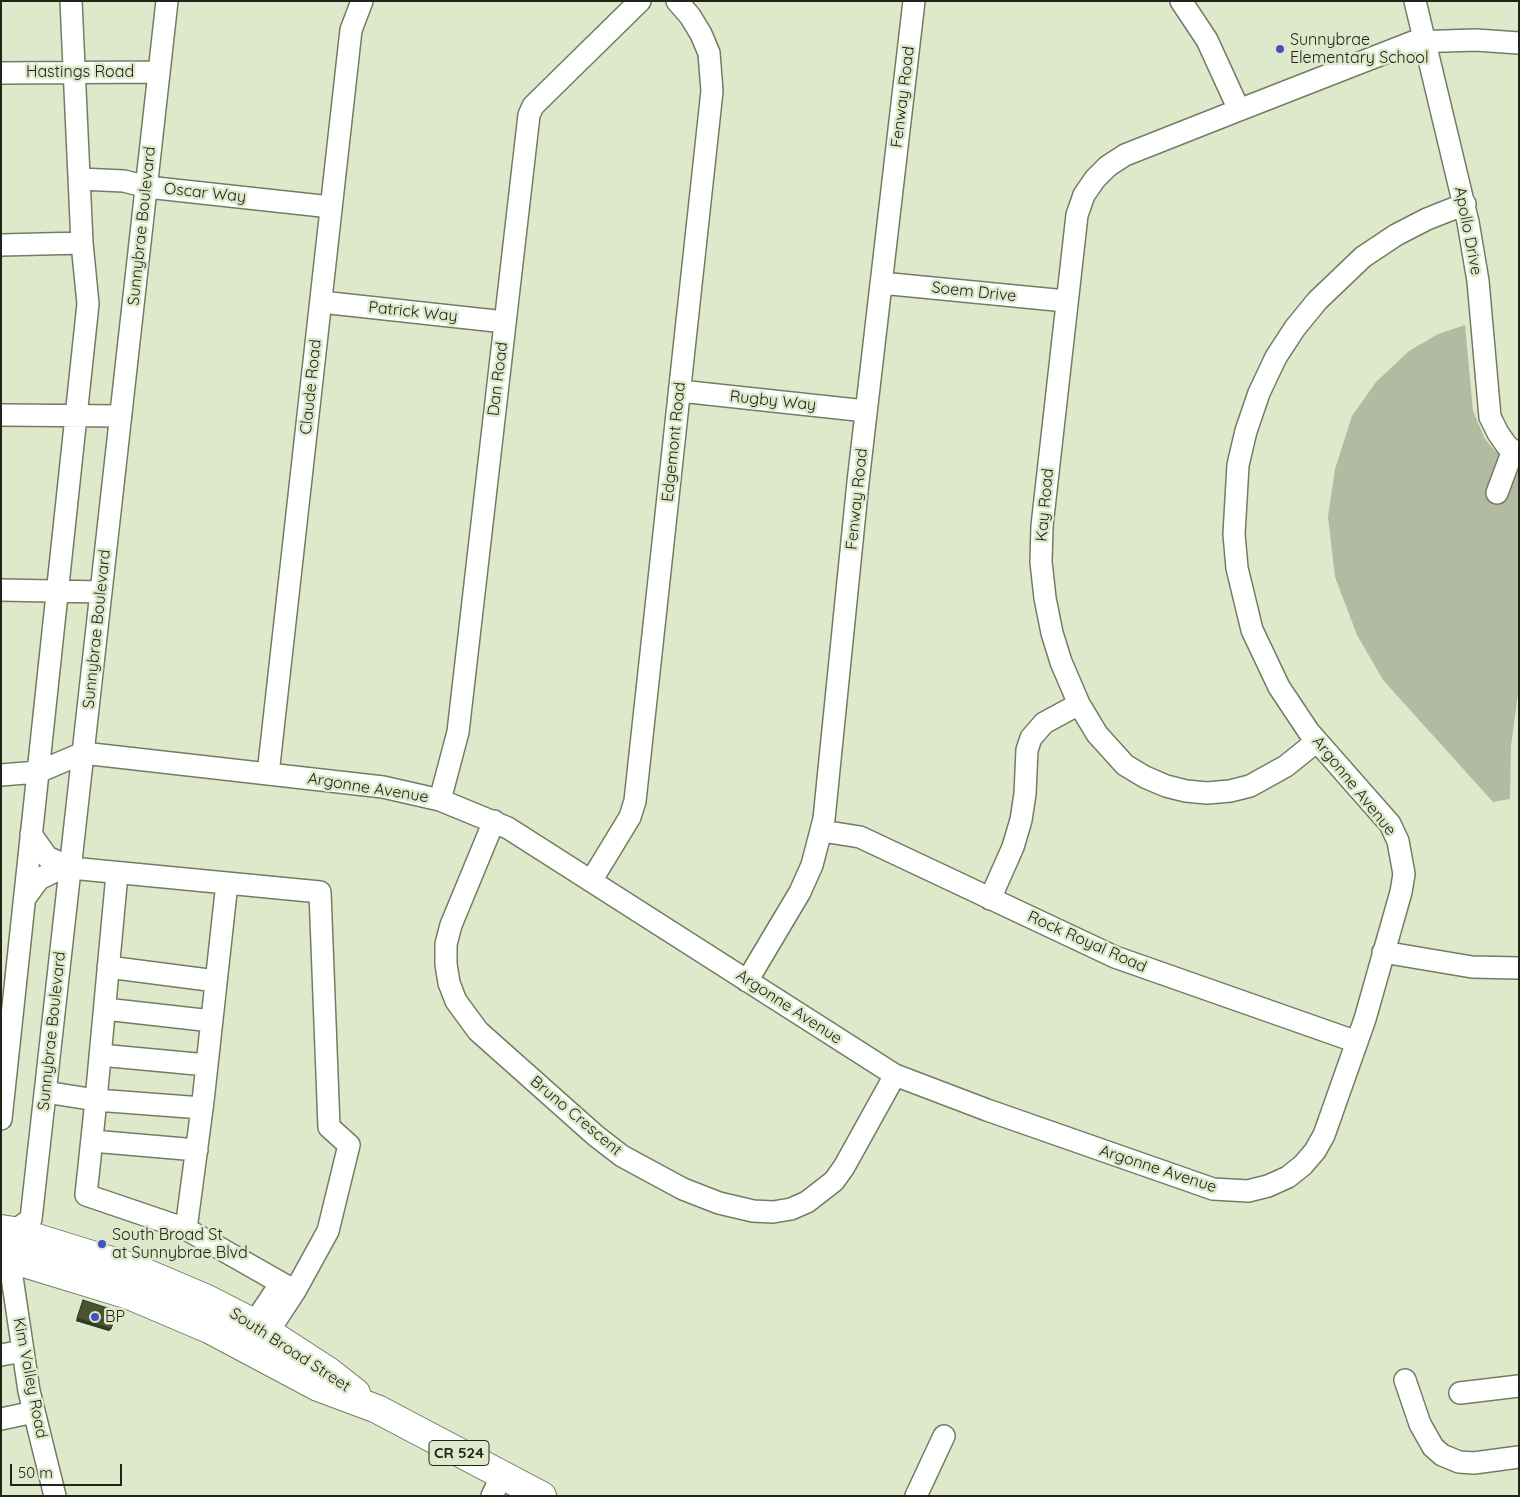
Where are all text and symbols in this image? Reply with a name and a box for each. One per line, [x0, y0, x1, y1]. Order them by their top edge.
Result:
place label: Sunnybrae Elementary School [1290, 30, 1429, 68]
marker: Sunnybrae Elementary School [1274, 43, 1286, 55]
street label: Fenway Road [887, 45, 919, 149]
street label: Hastings Road [26, 62, 134, 82]
street label: Sunnybrae Boulevard [124, 146, 160, 306]
street label: Oscar Way [163, 179, 247, 207]
street label: Apollo Drive [1450, 185, 1486, 277]
street label: Soem Drive [931, 278, 1017, 306]
street label: Patrick Way [368, 298, 458, 326]
street label: Claude Road [296, 338, 326, 436]
street label: Dan Road [484, 341, 512, 417]
street label: Edgemont Road [658, 381, 690, 503]
street label: Rugby Way [729, 387, 817, 415]
street label: Fenway Road [842, 447, 872, 551]
street label: Kay Road [1032, 467, 1058, 543]
street label: Sunnybrae Boulevard [79, 549, 115, 709]
street label: Argonne Avenue [1308, 732, 1400, 840]
street label: Argonne Avenue [306, 769, 430, 807]
street label: Rock Royal Road [1024, 907, 1150, 977]
street label: Sunnybrae Boulevard [34, 951, 70, 1111]
street label: Argonne Avenue [733, 966, 845, 1048]
street label: Bruno Crescent [526, 1072, 626, 1160]
street label: Argonne Avenue [1097, 1141, 1219, 1197]
place label: South Broad St at Sunnybrae Blvd [112, 1225, 248, 1263]
marker: South Broad St at Sunnybrae Blvd [96, 1238, 108, 1250]
street label: South Broad Street [226, 1304, 354, 1396]
place label: BP [105, 1307, 125, 1327]
marker: BP [89, 1311, 101, 1323]
street label: Kim Valley Road [9, 1316, 51, 1440]
road number: CR 524 [429, 1440, 489, 1466]
scale bar [12, 1454, 125, 1486]
text: 50 m [18, 1463, 53, 1482]

